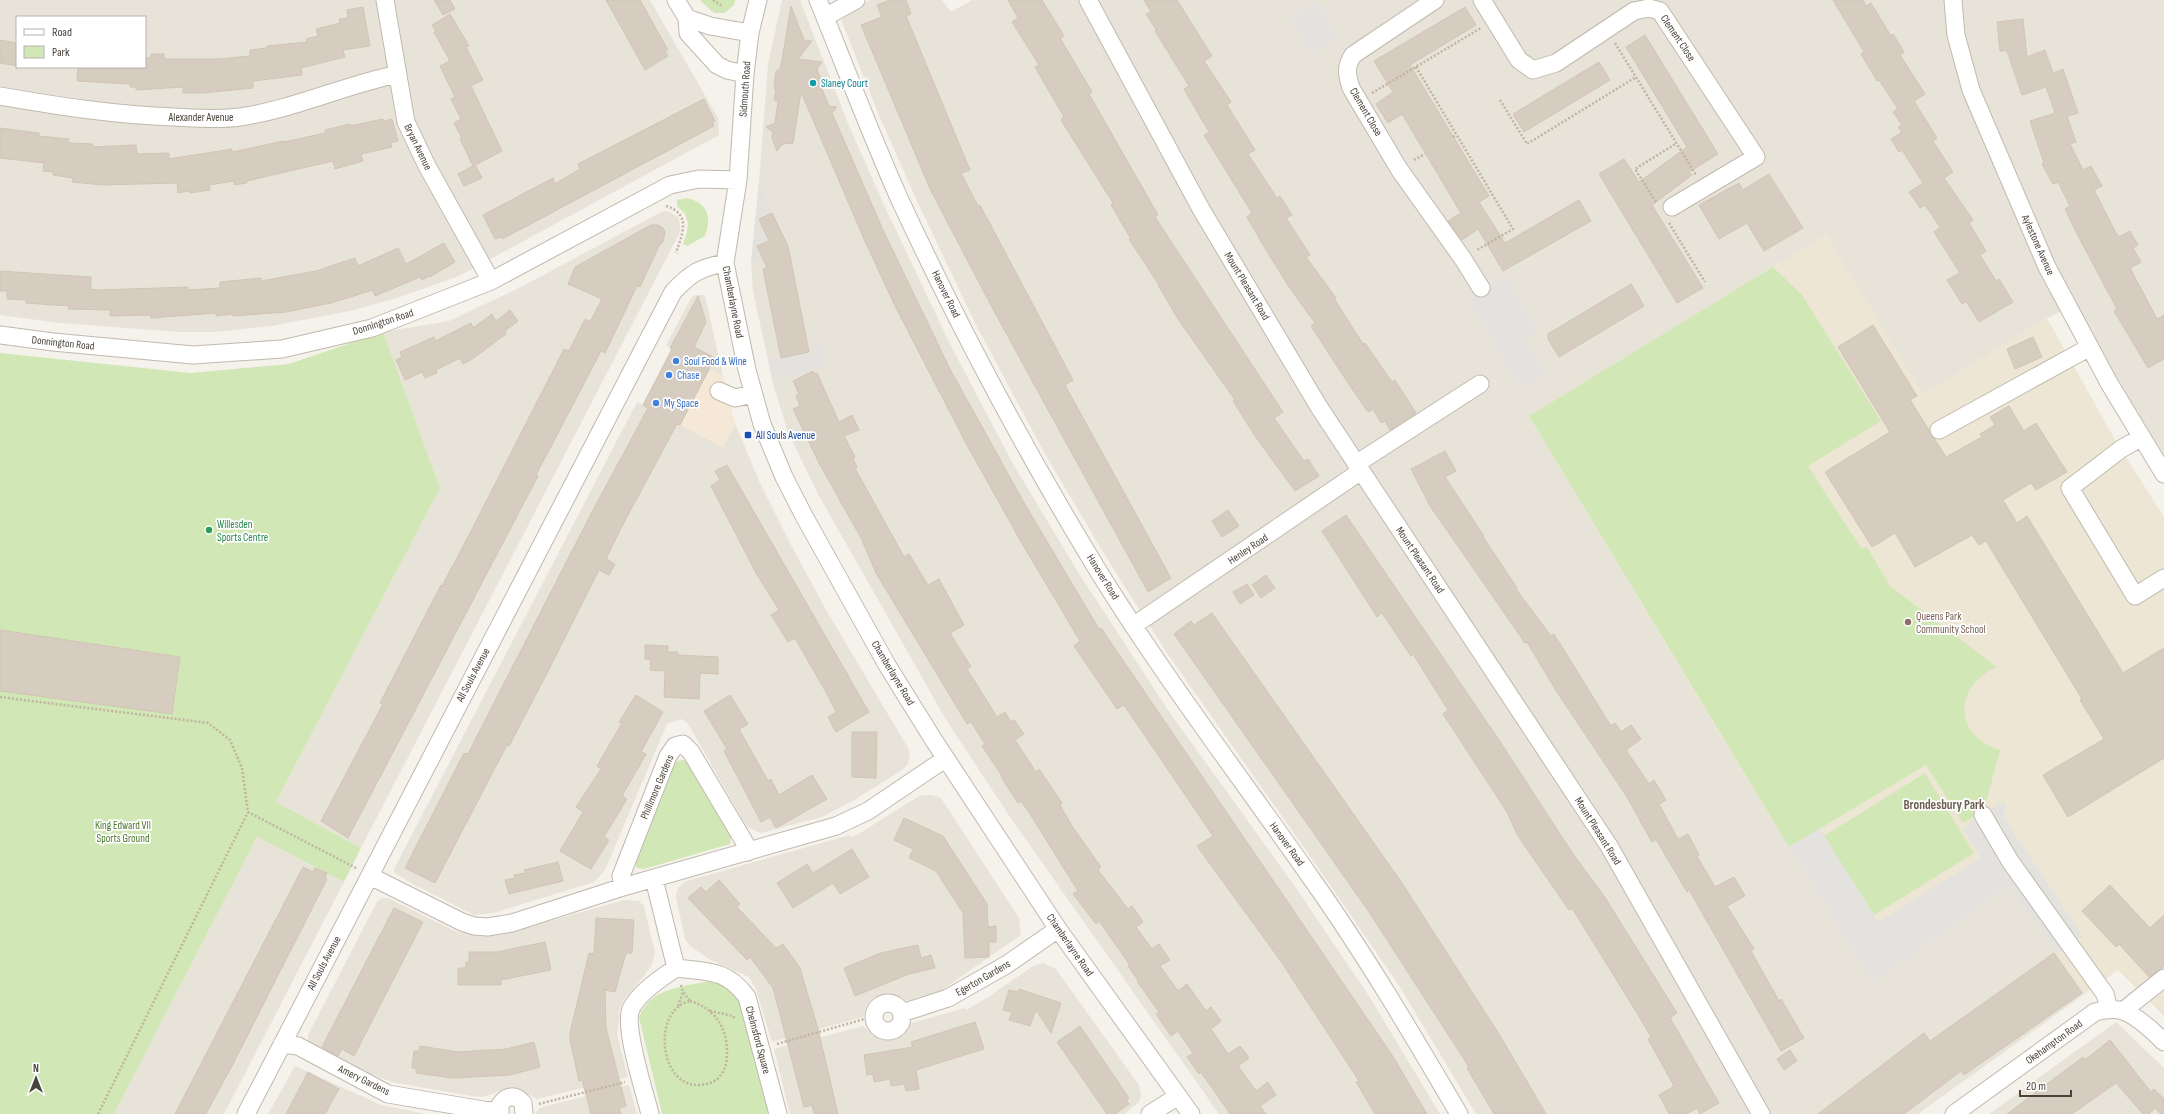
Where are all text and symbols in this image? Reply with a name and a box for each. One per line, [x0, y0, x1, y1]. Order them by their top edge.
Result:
street label: Clement Close [1658, 12, 1698, 64]
legend [16, 16, 146, 68]
text: Road [52, 25, 72, 40]
text: Park [52, 45, 70, 60]
street label: Sidmouth Road [737, 60, 753, 117]
place label: Slaney Court [821, 77, 869, 90]
marker: Slaney Court [808, 78, 818, 88]
street label: Clement Close [1347, 86, 1385, 138]
street label: Alexander Avenue [168, 111, 234, 124]
street label: Bryan Avenue [401, 122, 435, 172]
street label: Aylestone Avenue [2018, 212, 2057, 277]
street label: Mount Pleasant Road [1222, 250, 1273, 323]
street label: Chamberlayne Road [720, 265, 746, 340]
street label: Hanover Road [929, 268, 963, 320]
street label: Donnington Road [351, 306, 415, 338]
street label: Donnington Road [31, 333, 95, 353]
place label: Soul Food & Wine [684, 355, 747, 368]
marker: Soul Food & Wine [671, 356, 681, 366]
place label: Chase [677, 369, 700, 382]
marker: Chase [664, 370, 674, 380]
place label: My Space [664, 397, 699, 410]
marker: My Space [651, 398, 661, 408]
place label: All Souls Avenue [755, 429, 815, 442]
marker: All Souls Avenue [743, 430, 753, 440]
place label: Willesden Sports Centre [217, 518, 268, 544]
street label: Mount Pleasant Road [1393, 524, 1447, 596]
marker: Willesden Sports Centre [204, 525, 214, 535]
street label: Henley Road [1226, 531, 1271, 567]
street label: Hanover Road [1084, 552, 1122, 602]
place label: Queens Park Community School [1916, 610, 1986, 636]
marker: Queens Park Community School [1903, 617, 1913, 627]
street label: Chamberlayne Road [869, 638, 918, 708]
street label: All Souls Avenue [453, 646, 493, 705]
street label: Phillimore Gardens [638, 753, 676, 821]
street label: Mount Pleasant Road [1572, 795, 1624, 868]
district label: Brondesbury Park [1903, 797, 1985, 813]
park label: King Edward VII Sports Ground [95, 819, 151, 845]
street label: Hanover Road [1267, 820, 1307, 869]
street label: Chamberlayne Road [1044, 911, 1097, 979]
street label: All Souls Avenue [304, 934, 344, 993]
street label: Egerton Gardens [953, 957, 1013, 999]
street label: Chelmsford Square [743, 1005, 773, 1075]
street label: Okehampton Road [2023, 1017, 2085, 1067]
north arrow [16, 1058, 56, 1098]
street label: Amery Gardens [335, 1061, 392, 1098]
text: N [33, 1062, 39, 1075]
scale bar [2020, 1072, 2071, 1098]
text: 20 m [2026, 1079, 2046, 1094]

